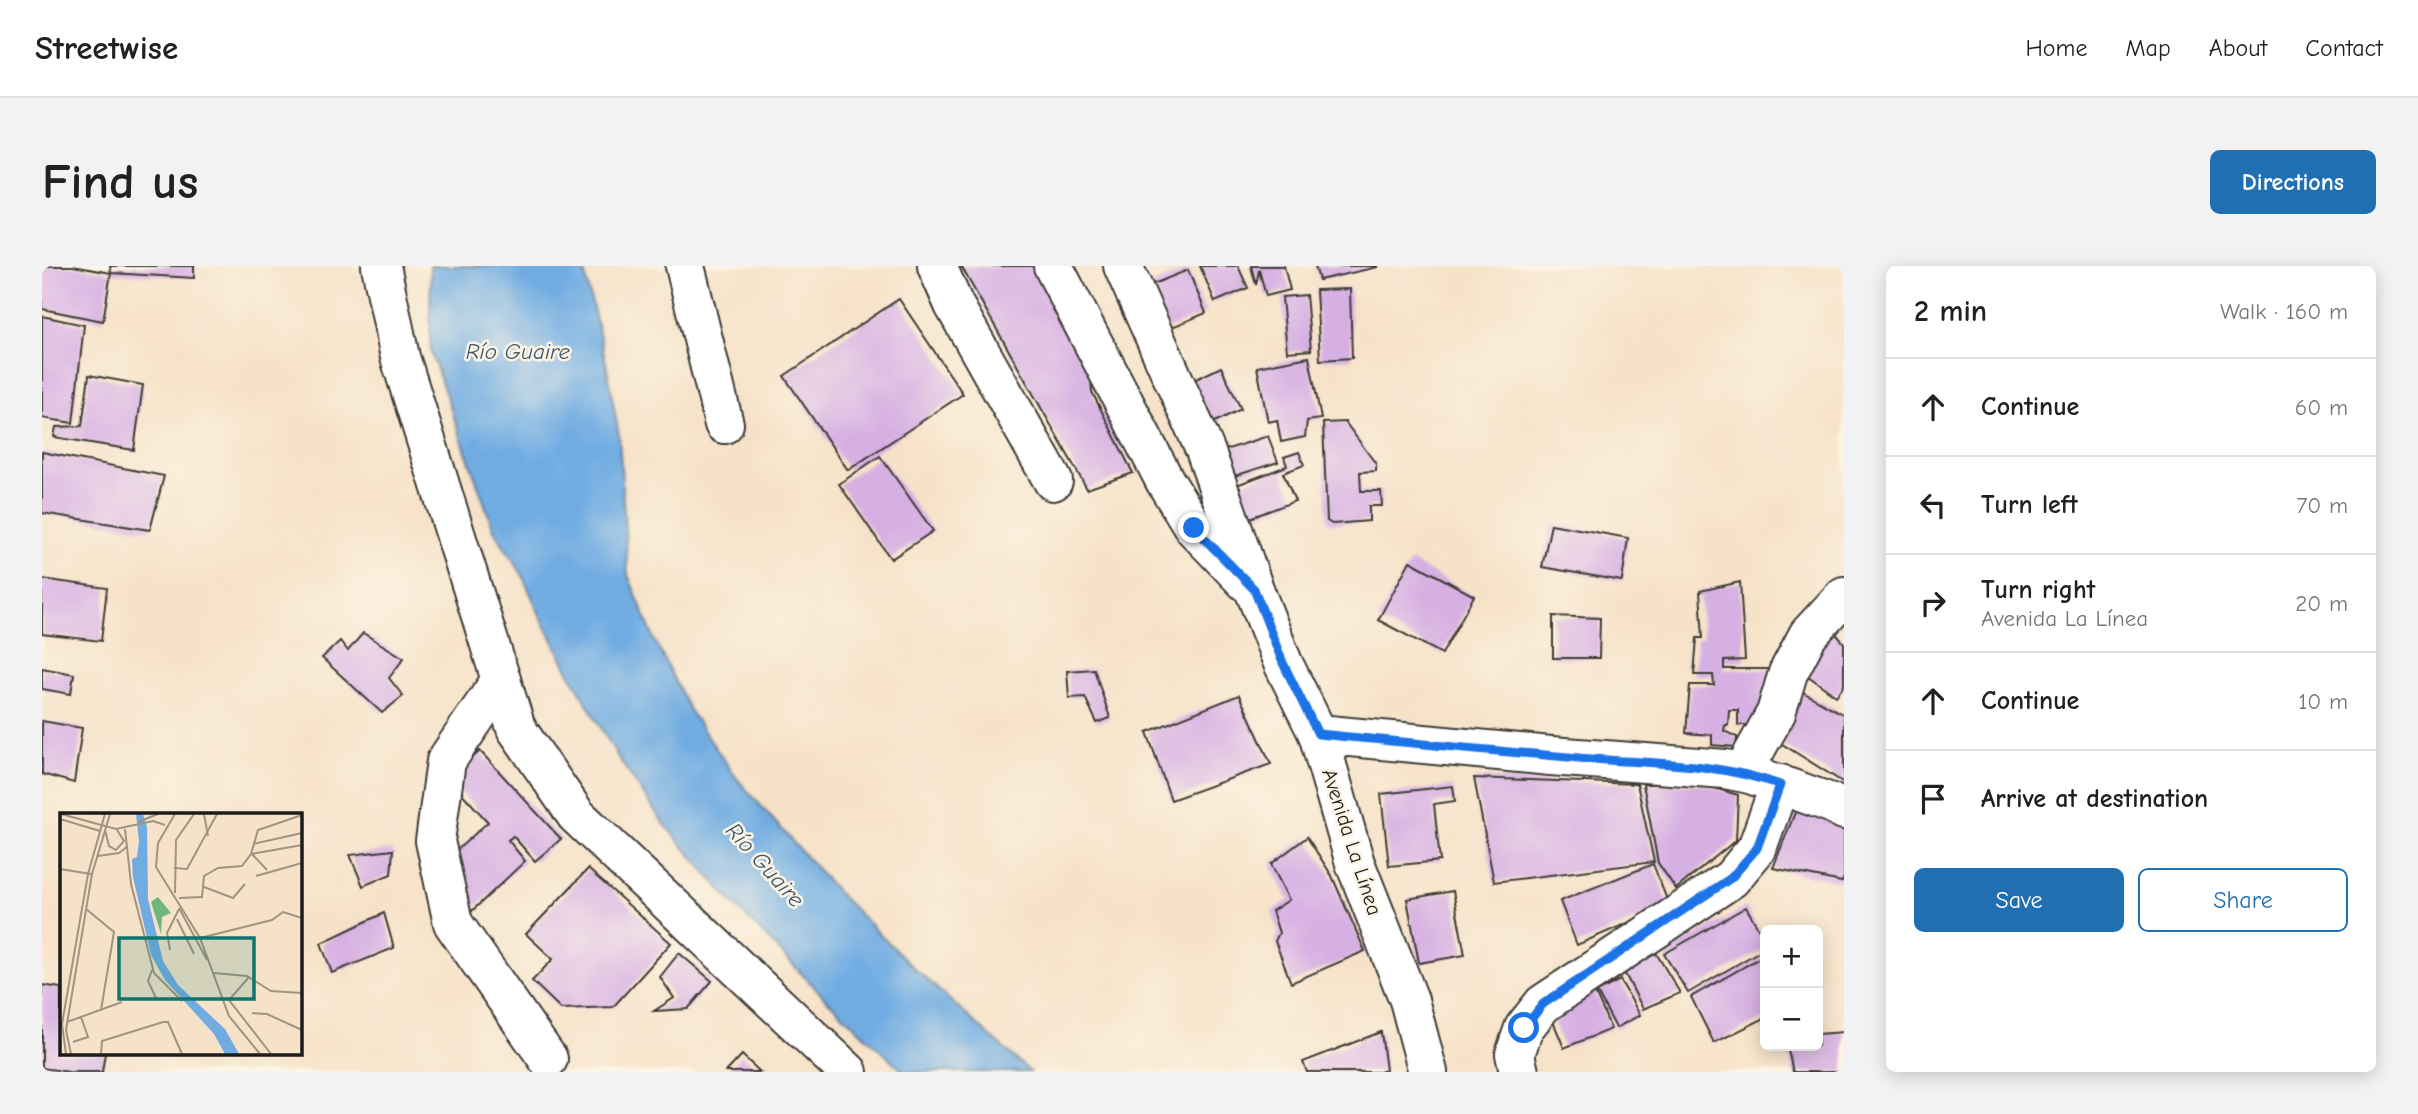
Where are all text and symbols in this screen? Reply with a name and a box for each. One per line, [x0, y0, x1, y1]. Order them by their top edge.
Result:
text: Streetwise [35, 29, 178, 67]
text: Home [2026, 34, 2087, 62]
text: Map [2125, 34, 2171, 62]
text: About [2209, 34, 2267, 62]
text: Contact [2305, 34, 2383, 62]
button: Directions [2210, 150, 2376, 214]
text: Find us [42, 154, 198, 210]
text: 2 min [1914, 294, 1987, 329]
text: Walk · 160 m [2220, 298, 2348, 325]
water label: Río Guaire [466, 338, 571, 365]
icon: ahead [1914, 388, 1952, 426]
text: Continue [1981, 392, 2079, 422]
text: 60 m [2295, 394, 2348, 421]
icon: left [1914, 486, 1952, 524]
text: Turn left [1981, 490, 2078, 520]
text: 70 m [2296, 492, 2348, 519]
route end [1178, 512, 1209, 543]
text: Turn right [1981, 575, 2095, 605]
icon: right [1914, 584, 1952, 622]
text: 20 m [2295, 590, 2348, 617]
text: Avenida La Línea [1981, 605, 2148, 632]
icon: ahead [1914, 682, 1952, 720]
text: Continue [1981, 686, 2079, 716]
text: 10 m [2298, 688, 2348, 715]
street label: Avenida La Línea [1317, 766, 1387, 918]
icon: arrive [1914, 780, 1952, 818]
text: Arrive at destination [1981, 784, 2208, 814]
inset map [60, 813, 301, 1054]
water label: Río Guaire [720, 817, 810, 913]
button: Save [1914, 868, 2124, 932]
button: Share [2138, 868, 2348, 932]
map controls [1760, 925, 1823, 1051]
button: + [1760, 925, 1823, 988]
button: − [1760, 988, 1823, 1051]
route start [1508, 1012, 1539, 1043]

